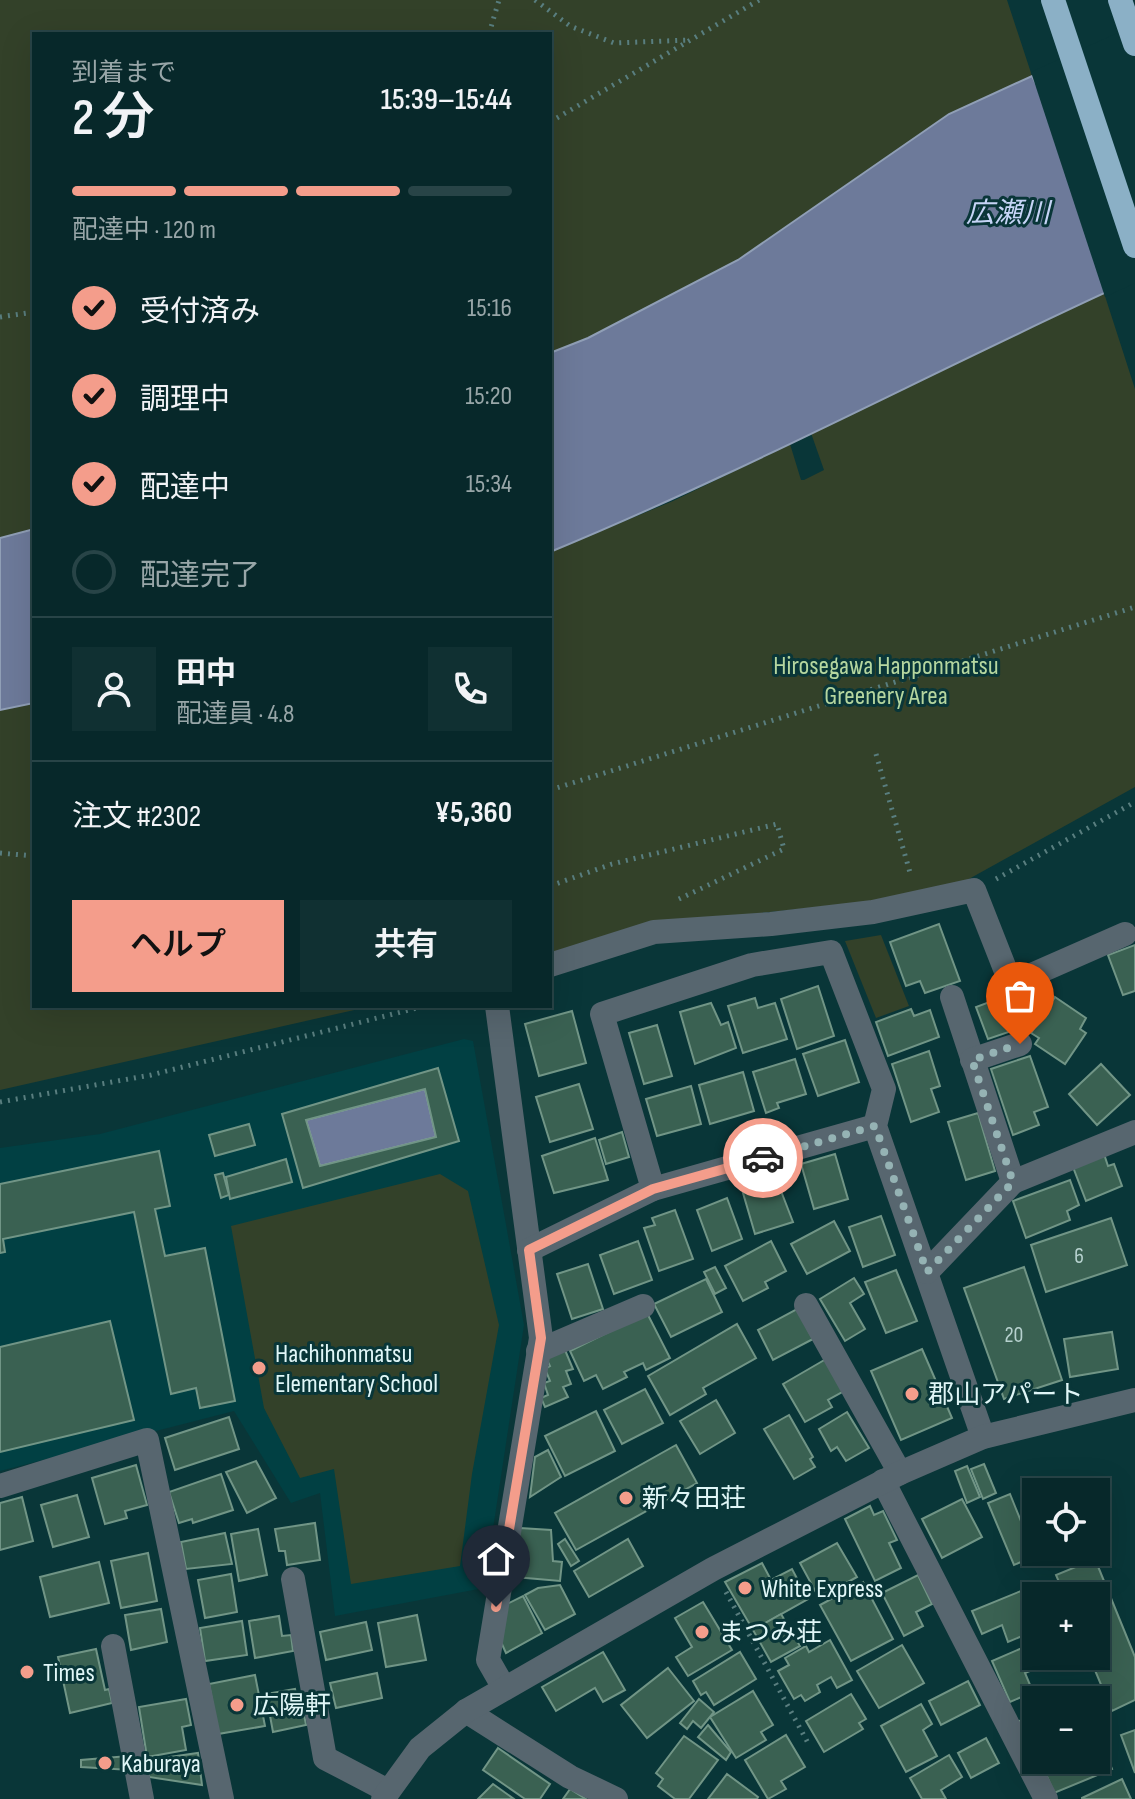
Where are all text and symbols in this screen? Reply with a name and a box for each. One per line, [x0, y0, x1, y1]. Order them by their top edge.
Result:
text: 到着まで [72, 58, 176, 89]
text: 15:39–15:44 [381, 82, 512, 118]
text: 2 分 [72, 87, 154, 150]
water label: 広瀬川 [966, 197, 1053, 230]
text: 配達中 · 120 m [72, 215, 216, 246]
icon: check [72, 286, 116, 330]
text: 15:16 [467, 293, 512, 324]
text: 受付済み [140, 294, 260, 330]
icon: check [72, 374, 116, 418]
text: 15:20 [465, 381, 512, 412]
text: 調理中 [140, 382, 230, 418]
icon: check [72, 462, 116, 506]
text: 15:34 [466, 469, 512, 500]
text: 配達中 [140, 470, 230, 506]
text: 配達完了 [140, 558, 260, 594]
button: person [72, 647, 156, 731]
button: phone [428, 647, 512, 731]
park label: Hirosegawa Happonmatsu Greenery Area [773, 651, 999, 712]
text: 田中 [176, 656, 236, 692]
text: 配達員 · 4.8 [176, 699, 294, 730]
text: ¥5,360 [435, 795, 512, 831]
text: 注文 #2302 [72, 799, 201, 835]
button: ヘルプ [72, 900, 284, 992]
button: 共有 [300, 900, 512, 992]
pin [986, 962, 1054, 1044]
icon: bag [998, 974, 1042, 1018]
courier [723, 1118, 803, 1198]
icon: car [741, 1136, 785, 1180]
house number: 6 [1074, 1243, 1084, 1270]
house number: 20 [1005, 1322, 1023, 1349]
place label: Hachihonmatsu Elementary School [275, 1339, 438, 1400]
marker: Hachihonmatsu Elementary School [250, 1359, 268, 1377]
place label: 郡山アパート [928, 1380, 1083, 1411]
marker: 郡山アパート [903, 1385, 921, 1403]
map controls [1022, 1478, 1110, 1774]
button: locate [1022, 1478, 1110, 1566]
place label: 新々田荘 [642, 1484, 746, 1515]
marker: 新々田荘 [617, 1489, 635, 1507]
pin [462, 1525, 530, 1607]
icon: home [474, 1537, 518, 1581]
place label: White Express [761, 1574, 883, 1605]
marker: White Express [736, 1579, 754, 1597]
button: + [1022, 1582, 1110, 1670]
place label: まつみ荘 [718, 1618, 822, 1649]
marker: まつみ荘 [693, 1623, 711, 1641]
place label: Times [43, 1658, 95, 1689]
marker: Times [18, 1663, 36, 1681]
button: − [1022, 1686, 1110, 1774]
place label: 広陽軒 [253, 1691, 331, 1722]
marker: 広陽軒 [228, 1696, 246, 1714]
place label: Kaburaya [121, 1749, 201, 1780]
marker: Kaburaya [96, 1754, 114, 1772]

